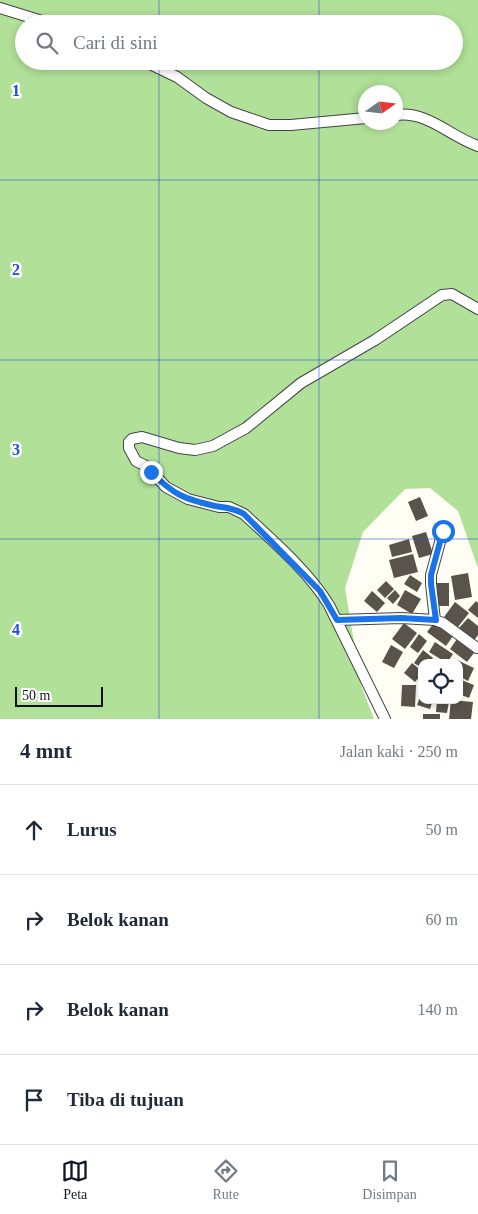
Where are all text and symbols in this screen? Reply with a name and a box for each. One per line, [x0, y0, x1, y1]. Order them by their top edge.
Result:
search box [15, 15, 463, 70]
icon: search [33, 29, 61, 57]
text: Cari di sini [73, 32, 157, 53]
text: 1 [12, 82, 20, 99]
north arrow [358, 85, 403, 130]
text: 2 [12, 261, 20, 278]
text: 3 [12, 441, 20, 458]
route end [140, 461, 163, 484]
route start [432, 520, 455, 543]
text: 4 [12, 621, 20, 638]
map controls [418, 659, 463, 704]
button: locate [418, 659, 463, 704]
scale bar [15, 684, 102, 707]
text: 50 m [22, 688, 50, 703]
text: 4 mnt [20, 739, 72, 763]
text: Jalan kaki · 250 m [340, 743, 458, 760]
icon: ahead [20, 816, 48, 844]
text: Lurus [67, 819, 117, 840]
text: 50 m [426, 821, 458, 838]
icon: right [20, 906, 48, 934]
text: Belok kanan [67, 909, 169, 930]
text: 60 m [426, 911, 458, 928]
icon: right [20, 996, 48, 1024]
text: Belok kanan [67, 999, 169, 1020]
text: 140 m [418, 1001, 458, 1018]
icon: arrive [20, 1086, 48, 1114]
text: Tiba di tujuan [67, 1089, 184, 1110]
tab: Peta [61, 1157, 89, 1203]
tab: Rute [212, 1157, 240, 1203]
tab: Disimpan [362, 1157, 417, 1203]

